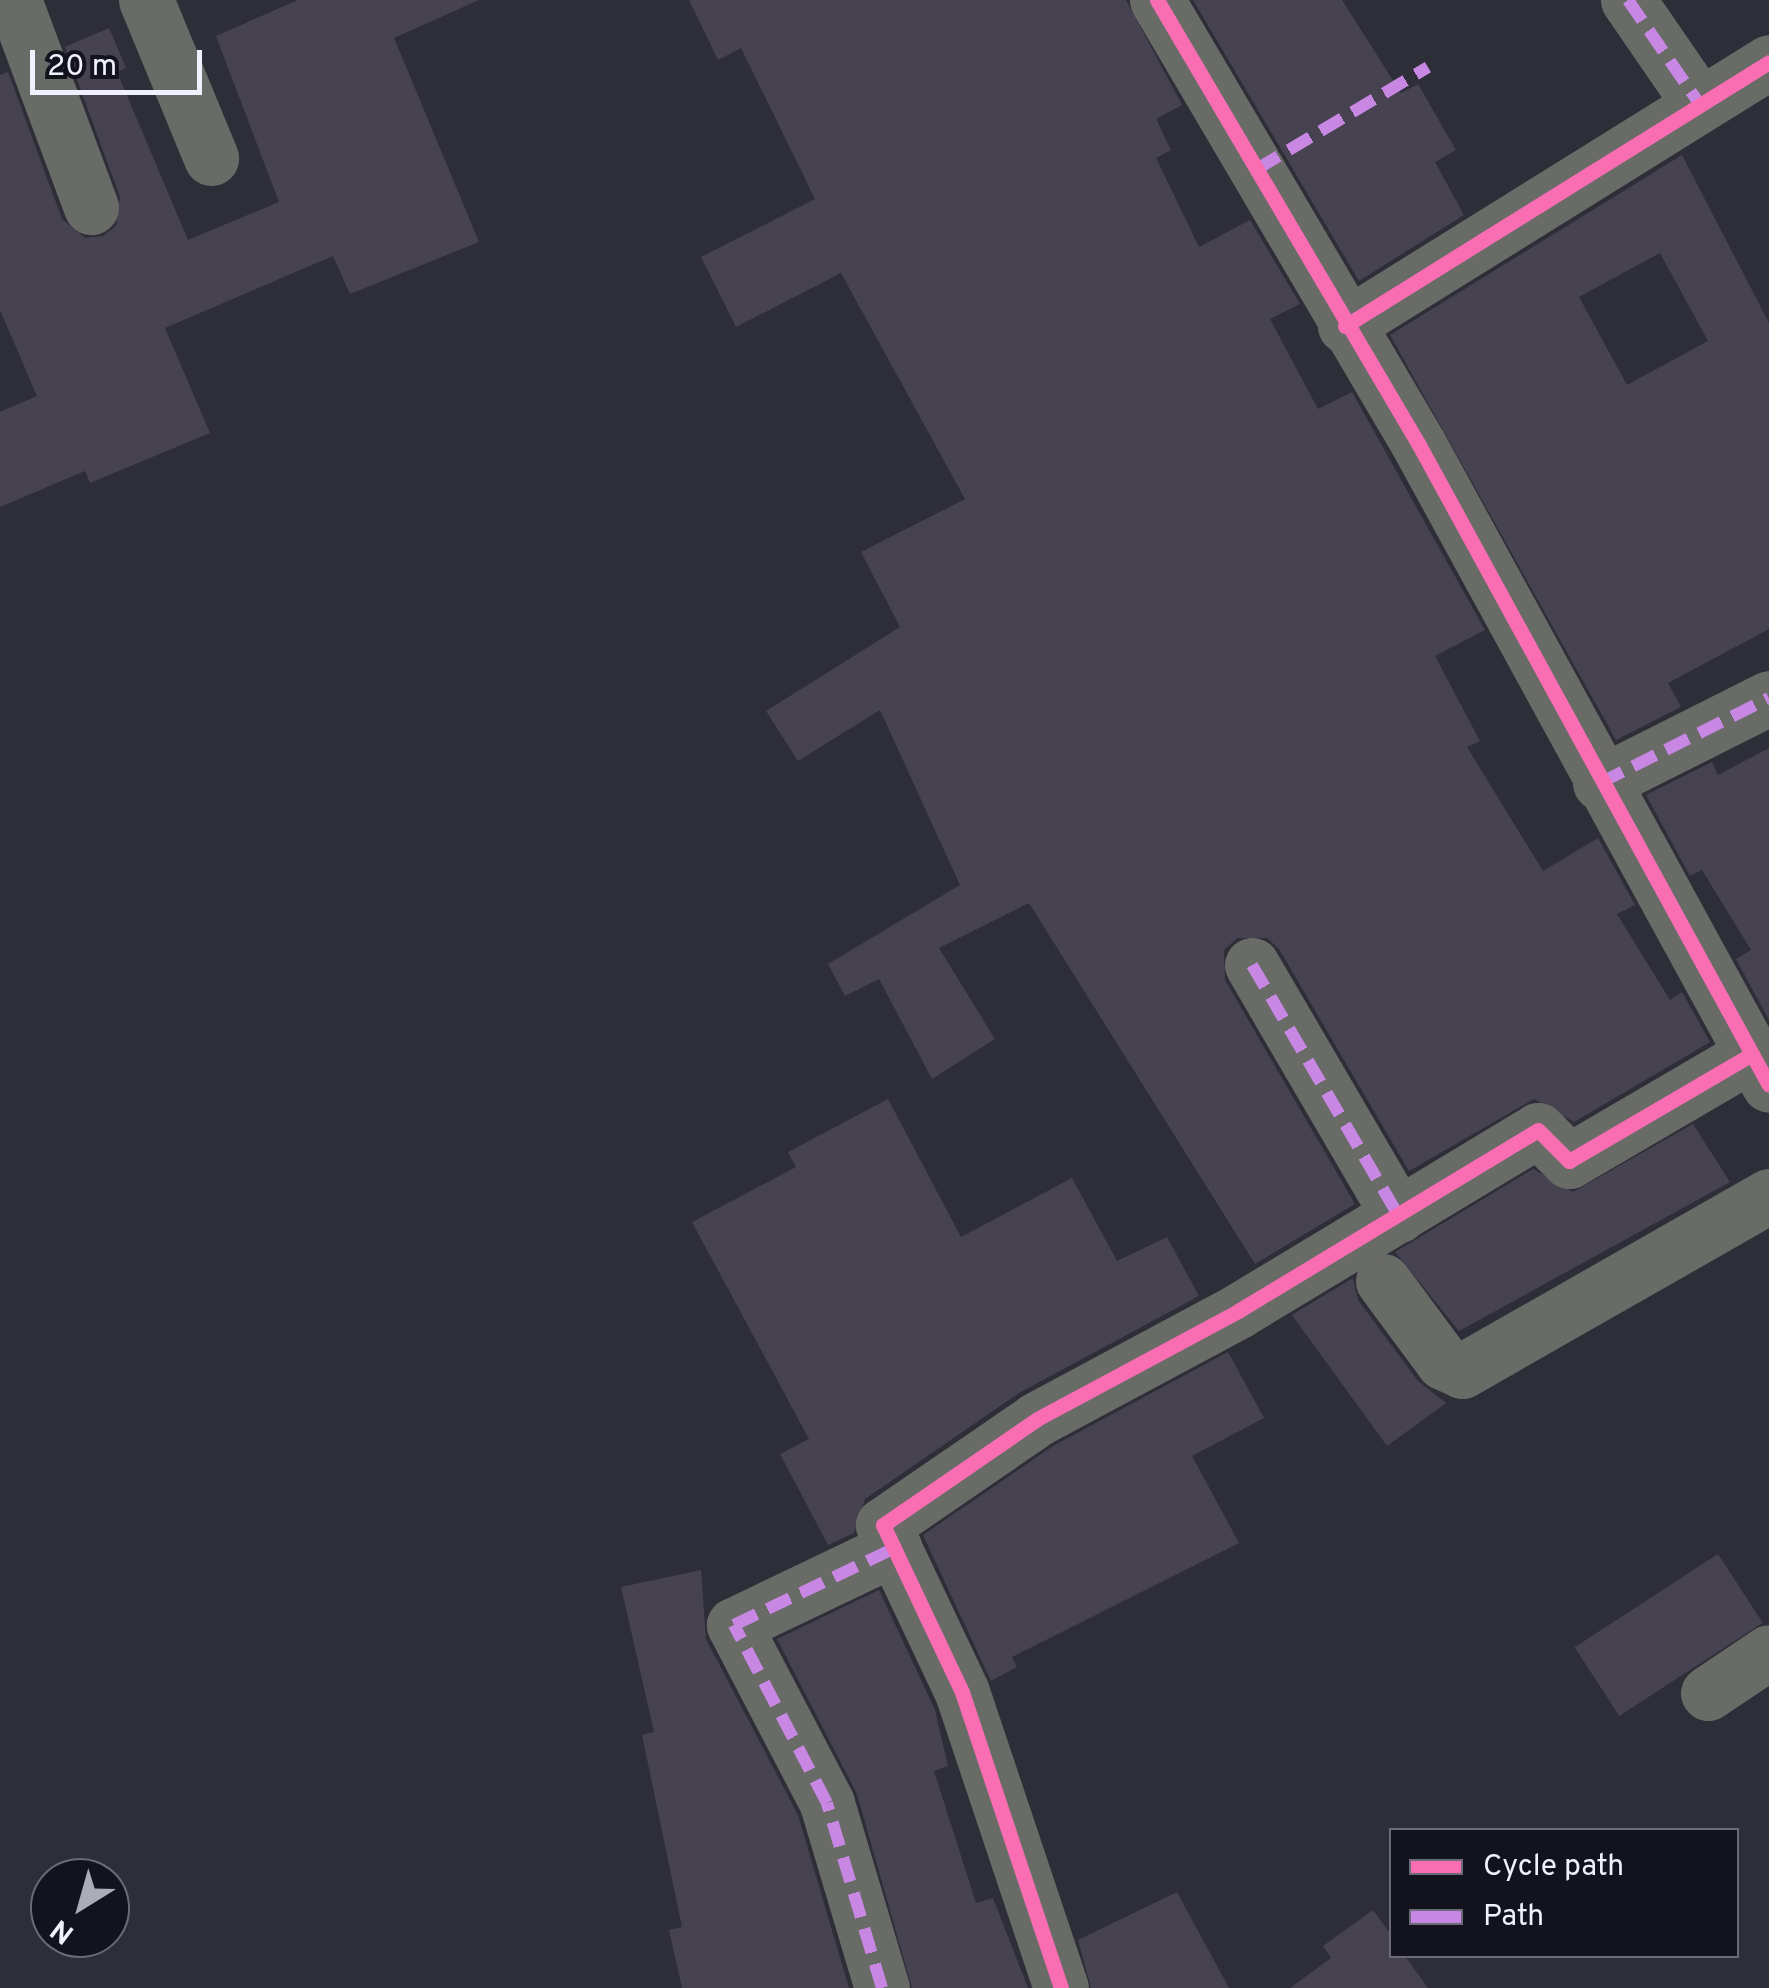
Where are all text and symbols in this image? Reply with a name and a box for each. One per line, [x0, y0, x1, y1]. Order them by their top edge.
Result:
scale bar [35, 30, 208, 92]
text: 20 m [47, 49, 117, 86]
legend [1389, 1828, 1739, 1958]
text: Cycle path [1483, 1849, 1624, 1886]
north arrow [30, 1858, 130, 1958]
text: Path [1483, 1899, 1544, 1936]
text: N [44, 1910, 82, 1951]

